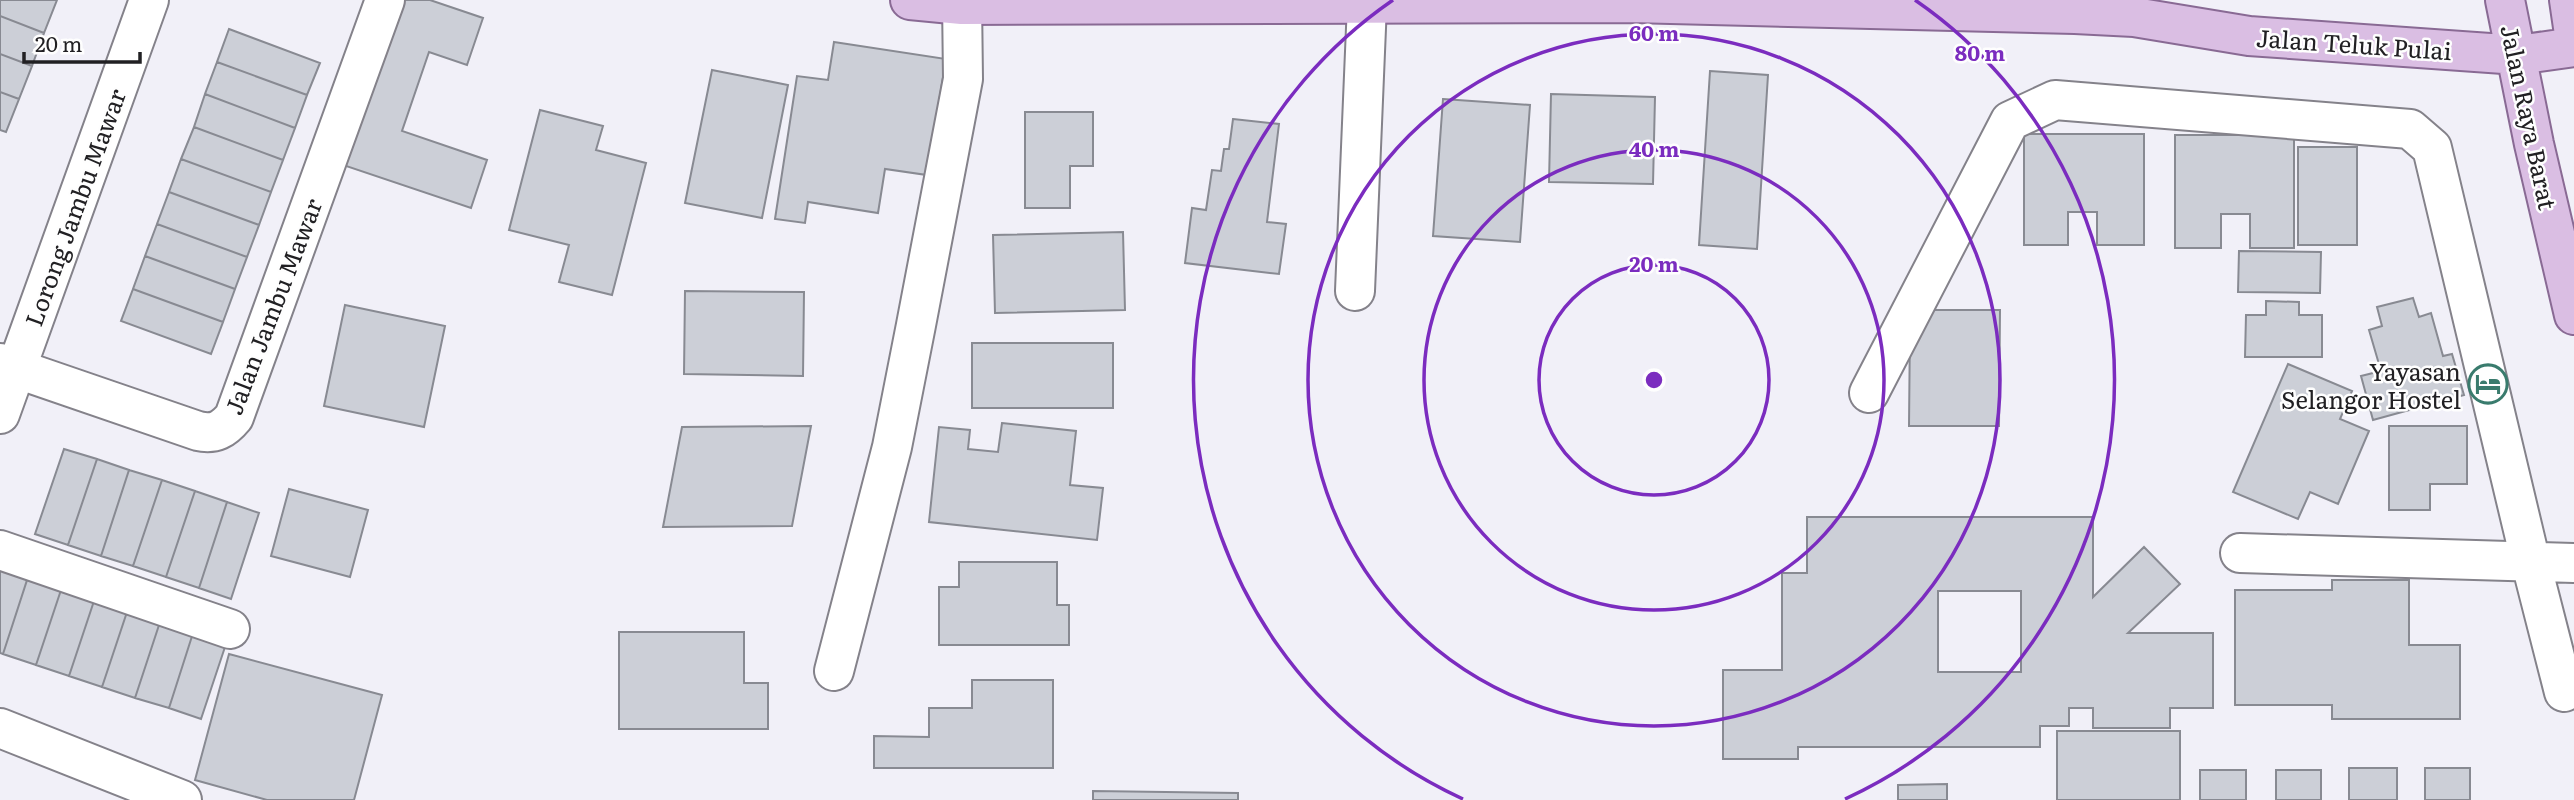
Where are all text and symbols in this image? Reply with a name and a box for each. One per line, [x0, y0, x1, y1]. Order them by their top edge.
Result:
text: 60 m [1629, 16, 1679, 47]
street label: Jalan Teluk Pulai [2255, 19, 2453, 67]
scale bar [24, 21, 140, 65]
street label: Jalan Raya Barat [2493, 21, 2567, 213]
text: 20 m [35, 27, 82, 58]
text: 80 m [1955, 36, 2005, 67]
street label: Lorong Jambu Mawar [15, 83, 133, 331]
text: 40 m [1629, 132, 1679, 163]
street label: Jalan Jambu Mawar [215, 192, 330, 419]
text: 20 m [1629, 247, 1679, 278]
place label: Yayasan Selangor Hostel [2281, 353, 2461, 416]
hotel icon: Yayasan Selangor Hostel [2467, 363, 2509, 405]
centre of rings [1642, 368, 1666, 392]

